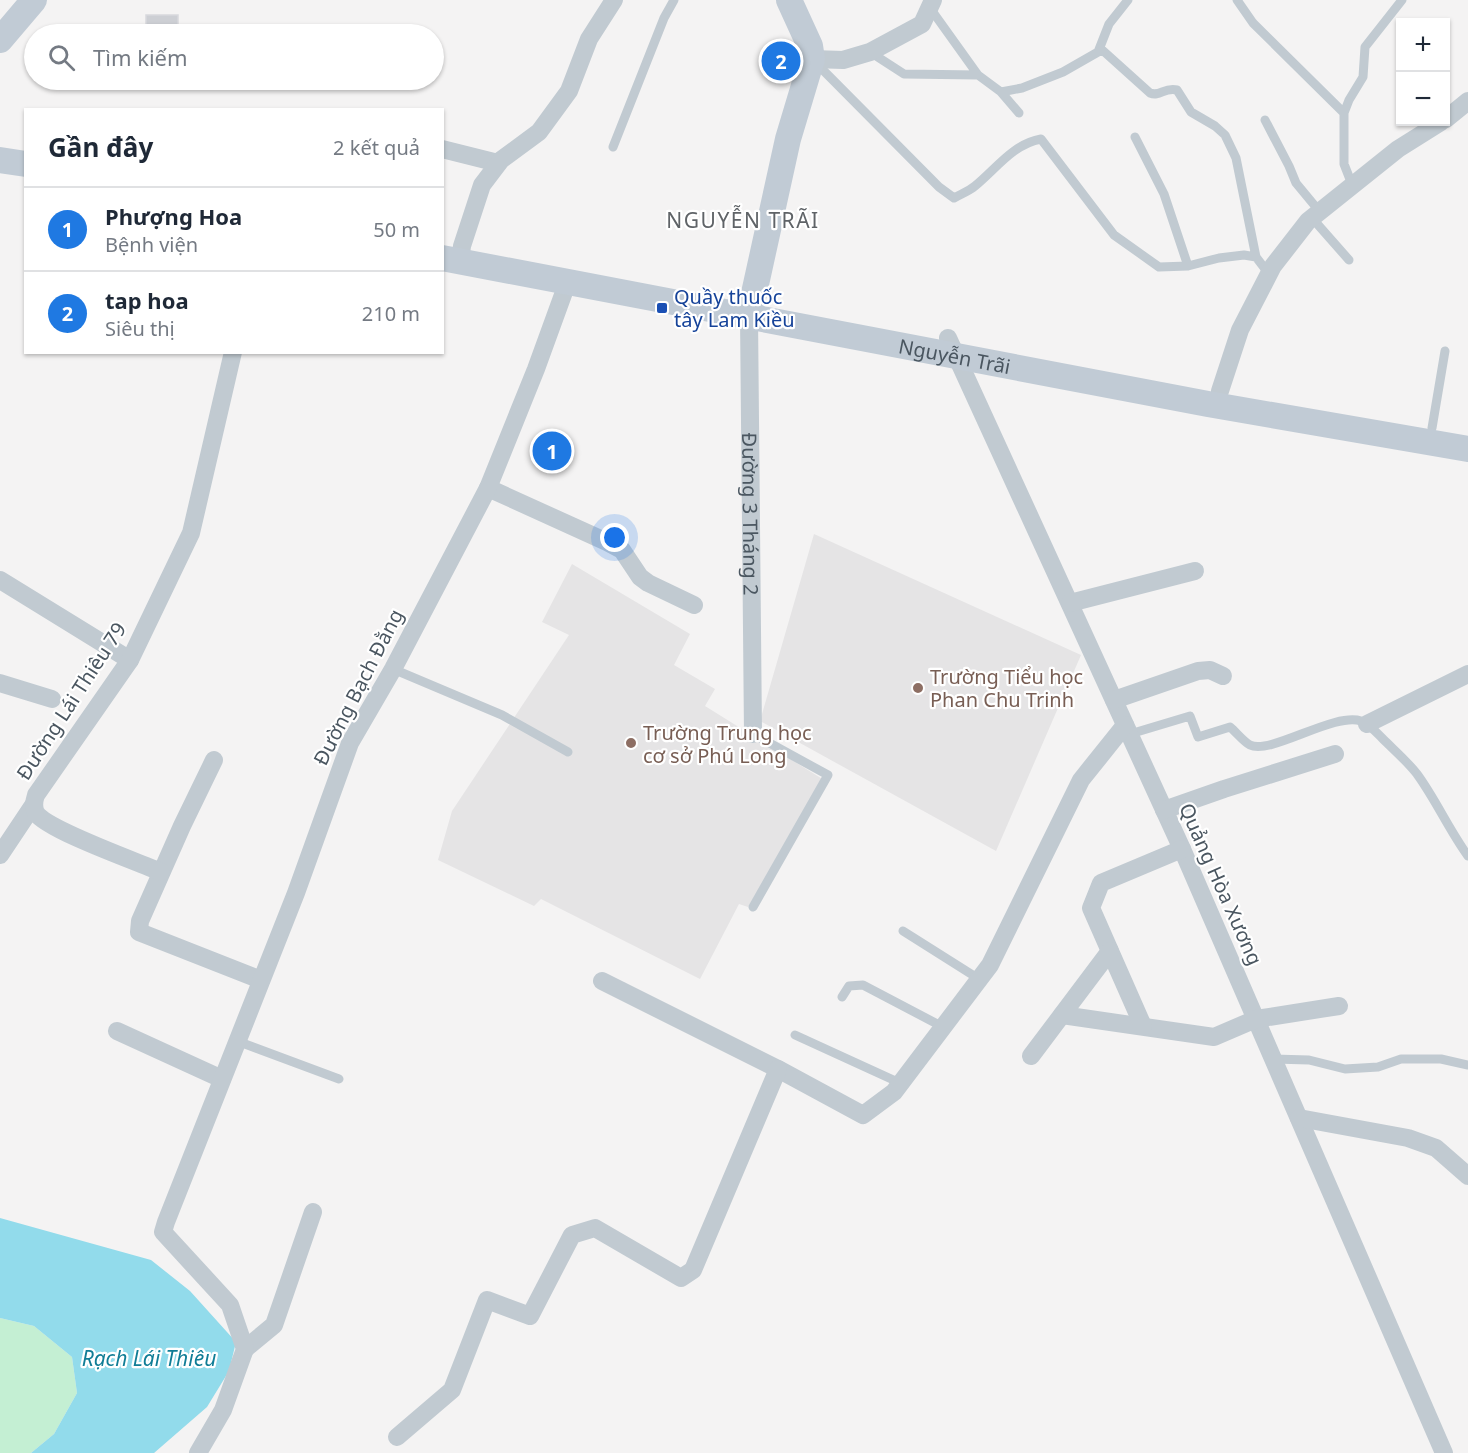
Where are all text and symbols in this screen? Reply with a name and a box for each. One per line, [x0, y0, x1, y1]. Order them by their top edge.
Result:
map controls [1396, 18, 1450, 126]
button: + [1396, 18, 1450, 72]
search box [24, 24, 444, 90]
pin: 2 [762, 38, 800, 84]
icon: search [45, 41, 78, 74]
text: Tìm kiếm [93, 42, 188, 72]
button: − [1396, 72, 1450, 126]
text: Gần đây [48, 129, 153, 165]
text: 2 kết quả [333, 134, 420, 161]
text: Phượng Hoa [105, 201, 242, 231]
district label: NGUYỄN TRÃI [666, 205, 820, 234]
text: 1 [62, 216, 73, 243]
text: 50 m [373, 216, 420, 243]
text: Bệnh viện [105, 231, 198, 258]
place label: Quầy thuốc tây Lam Kiều [674, 283, 795, 333]
text: tap hoa [105, 285, 189, 315]
text: 2 [62, 300, 73, 327]
text: 210 m [362, 300, 420, 327]
marker: Quầy thuốc tây Lam Kiều [655, 301, 669, 315]
text: Siêu thị [105, 315, 175, 342]
street label: Nguyễn Trãi [897, 332, 1013, 380]
pin: 1 [532, 428, 572, 474]
street label: Đường 3 Tháng 2 [737, 432, 765, 596]
your location [600, 523, 629, 552]
street label: Đường Bạch Đằng [307, 604, 409, 770]
street label: Đường Lái Thiêu 79 [10, 617, 132, 785]
place label: Trường Tiểu học Phan Chu Trinh [930, 663, 1083, 713]
marker: Trường Tiểu học Phan Chu Trinh [911, 681, 925, 695]
place label: Trường Trung học cơ sở Phú Long [643, 719, 812, 769]
marker: Trường Trung học cơ sở Phú Long [624, 736, 638, 750]
street label: Quảng Hòa Xương [1173, 799, 1269, 969]
water label: Rạch Lái Thiêu [82, 1344, 216, 1372]

